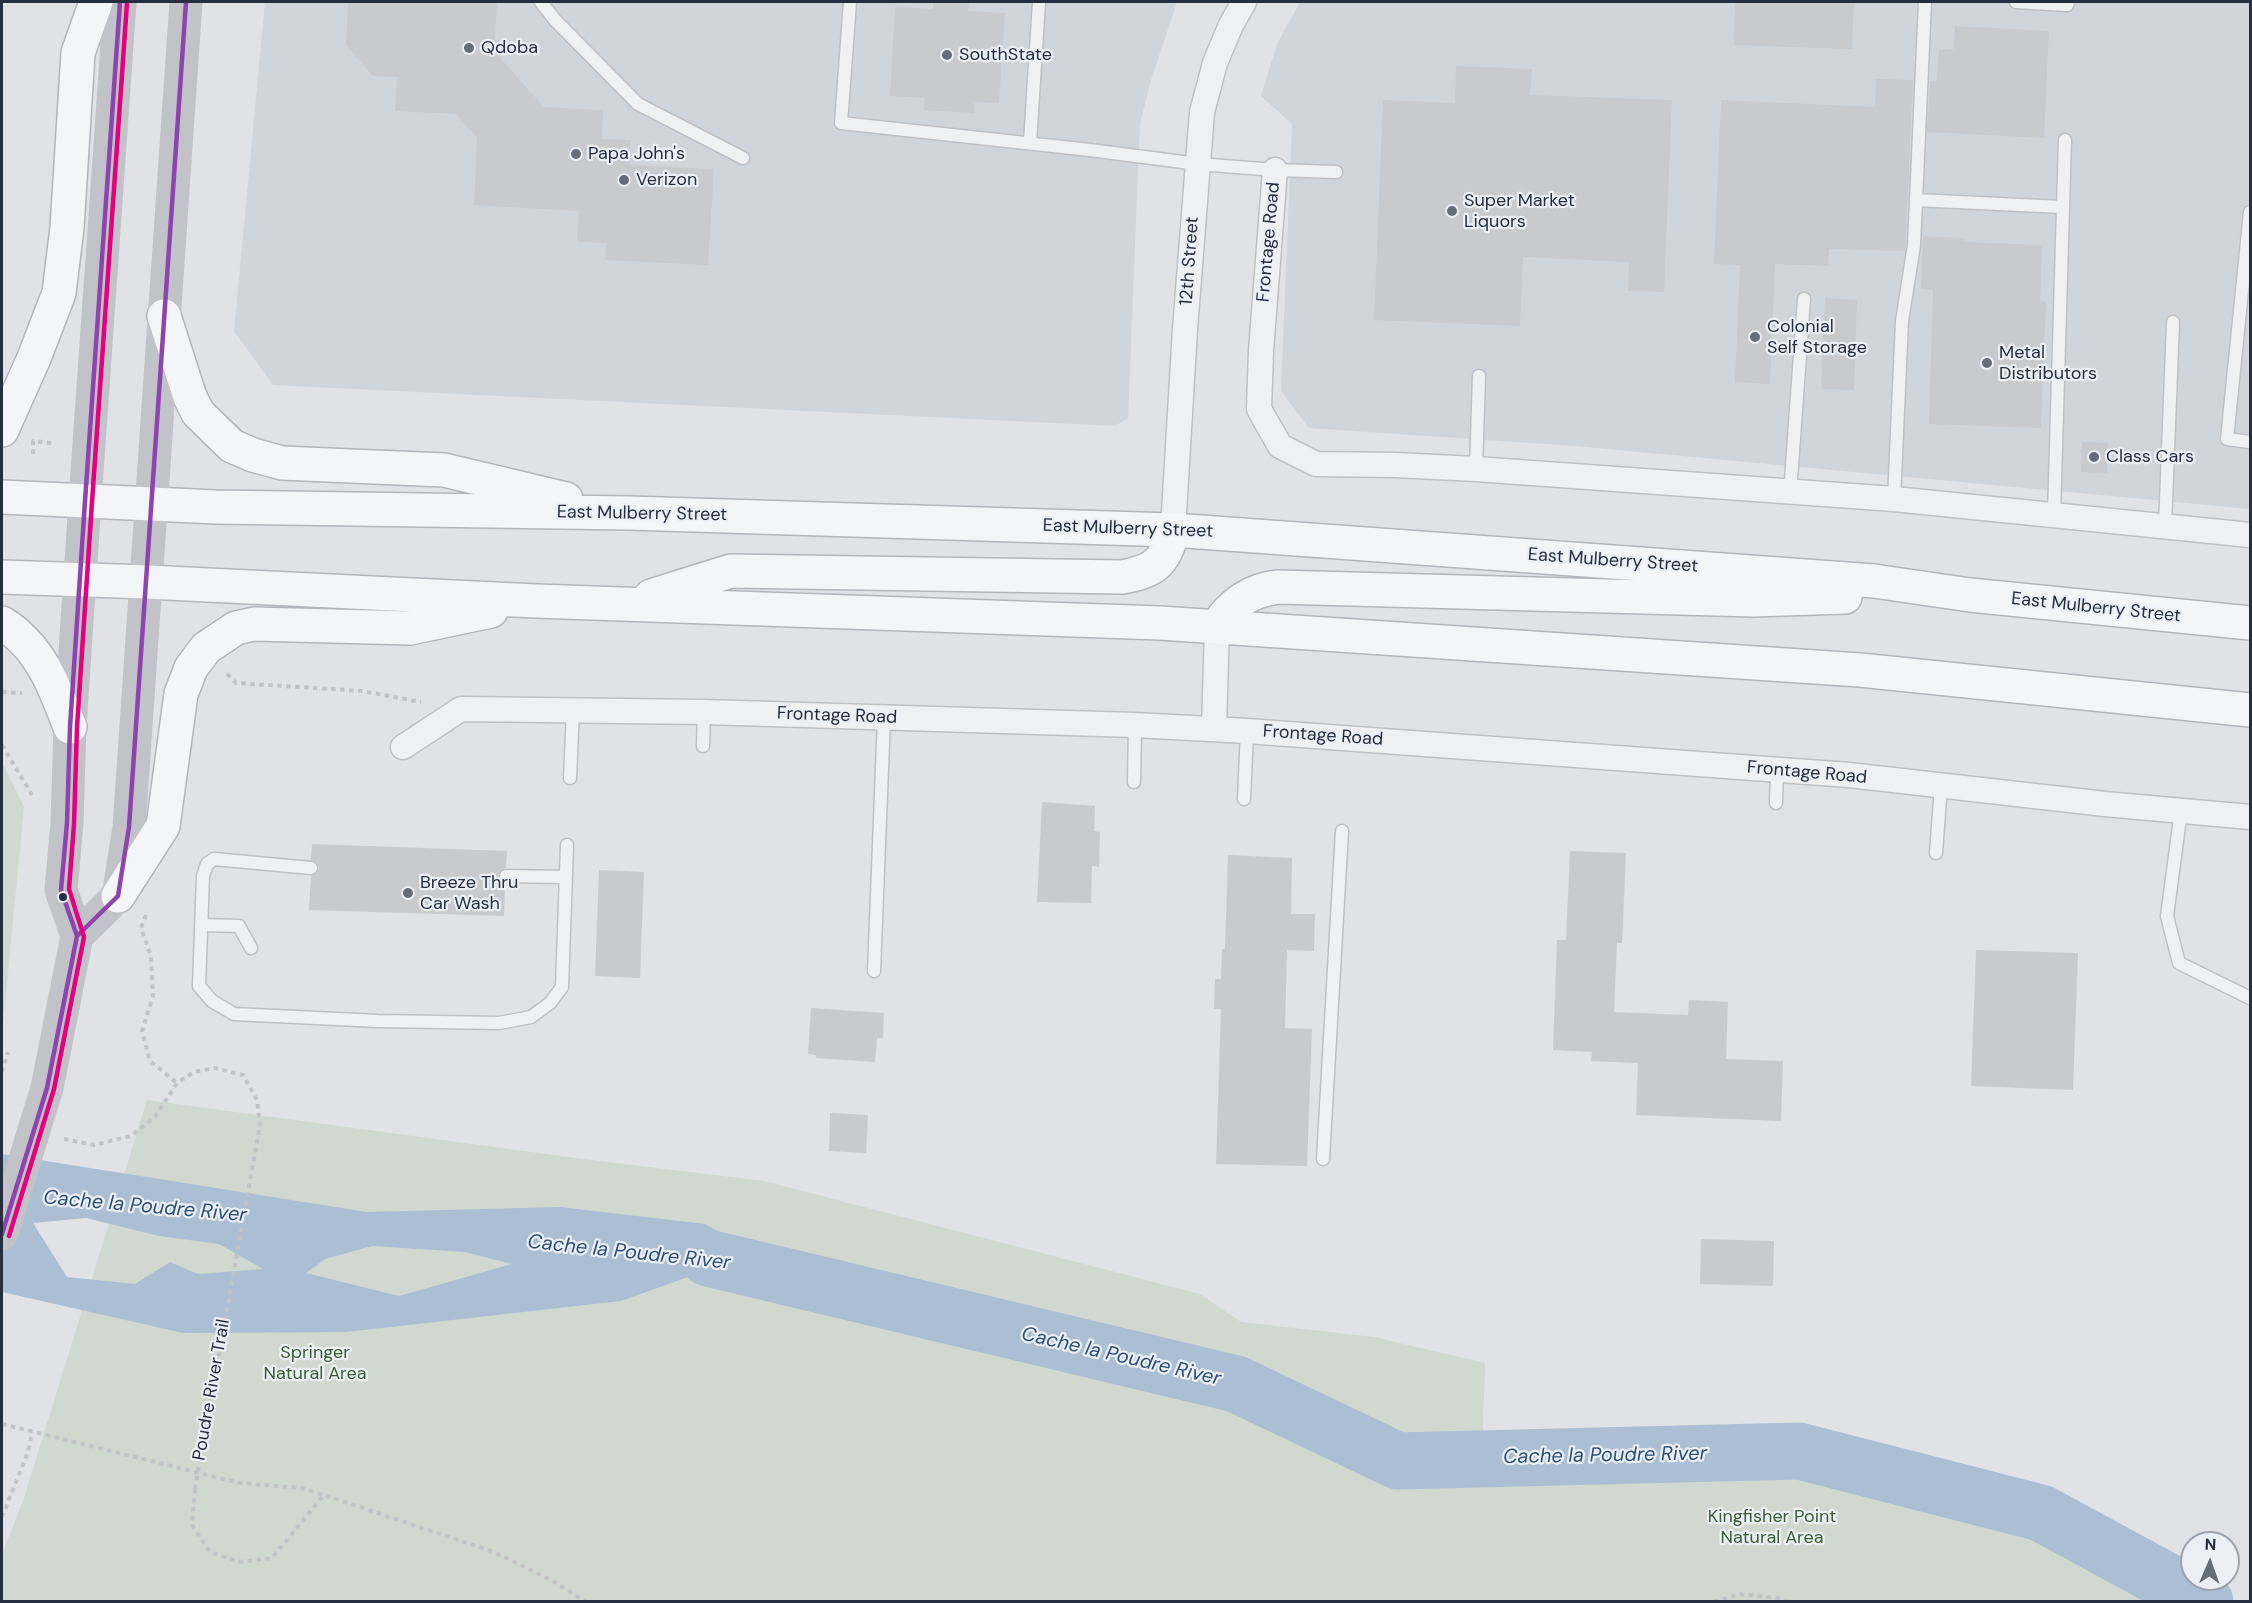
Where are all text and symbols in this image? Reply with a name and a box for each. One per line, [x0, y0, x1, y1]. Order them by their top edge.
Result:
place label: Qdoba [481, 37, 538, 59]
marker: Qdoba [462, 41, 476, 55]
place label: SouthState [959, 44, 1052, 66]
marker: SouthState [940, 48, 954, 62]
place label: Papa John's [588, 143, 685, 165]
marker: Papa John's [569, 147, 583, 161]
place label: Verizon [636, 169, 697, 191]
marker: Verizon [617, 173, 631, 187]
street label: Frontage Road [1253, 181, 1285, 303]
place label: Super Market Liquors [1464, 190, 1575, 232]
marker: Super Market Liquors [1445, 204, 1459, 218]
street label: 12th Street [1176, 216, 1204, 306]
place label: Colonial Self Storage [1767, 316, 1867, 358]
marker: Colonial Self Storage [1748, 330, 1762, 344]
place label: Metal Distributors [1999, 342, 2097, 385]
marker: Metal Distributors [1980, 356, 1994, 370]
place label: Class Cars [2106, 446, 2194, 468]
marker: Class Cars [2087, 450, 2101, 464]
street label: East Mulberry Street [557, 502, 727, 526]
street label: East Mulberry Street [1042, 515, 1214, 543]
street label: East Mulberry Street [1527, 544, 1699, 578]
street label: East Mulberry Street [2010, 588, 2182, 628]
street label: Frontage Road [776, 703, 898, 729]
street label: Frontage Road [1262, 721, 1384, 751]
street label: Frontage Road [1746, 757, 1868, 789]
place label: Breeze Thru Car Wash [420, 872, 518, 914]
marker: Breeze Thru Car Wash [401, 886, 415, 900]
unlabelled marker [57, 891, 69, 903]
water label: Cache la Poudre River [42, 1186, 248, 1228]
water label: Cache la Poudre River [526, 1230, 732, 1276]
street label: Poudre River Trail [189, 1318, 235, 1462]
water label: Cache la Poudre River [1019, 1322, 1223, 1392]
park label: Springer Natural Area [264, 1342, 366, 1384]
water label: Cache la Poudre River [1503, 1442, 1707, 1470]
park label: Kingfisher Point Natural Area [1708, 1506, 1836, 1549]
north arrow [2180, 1531, 2240, 1591]
text: N [2204, 1534, 2217, 1555]

